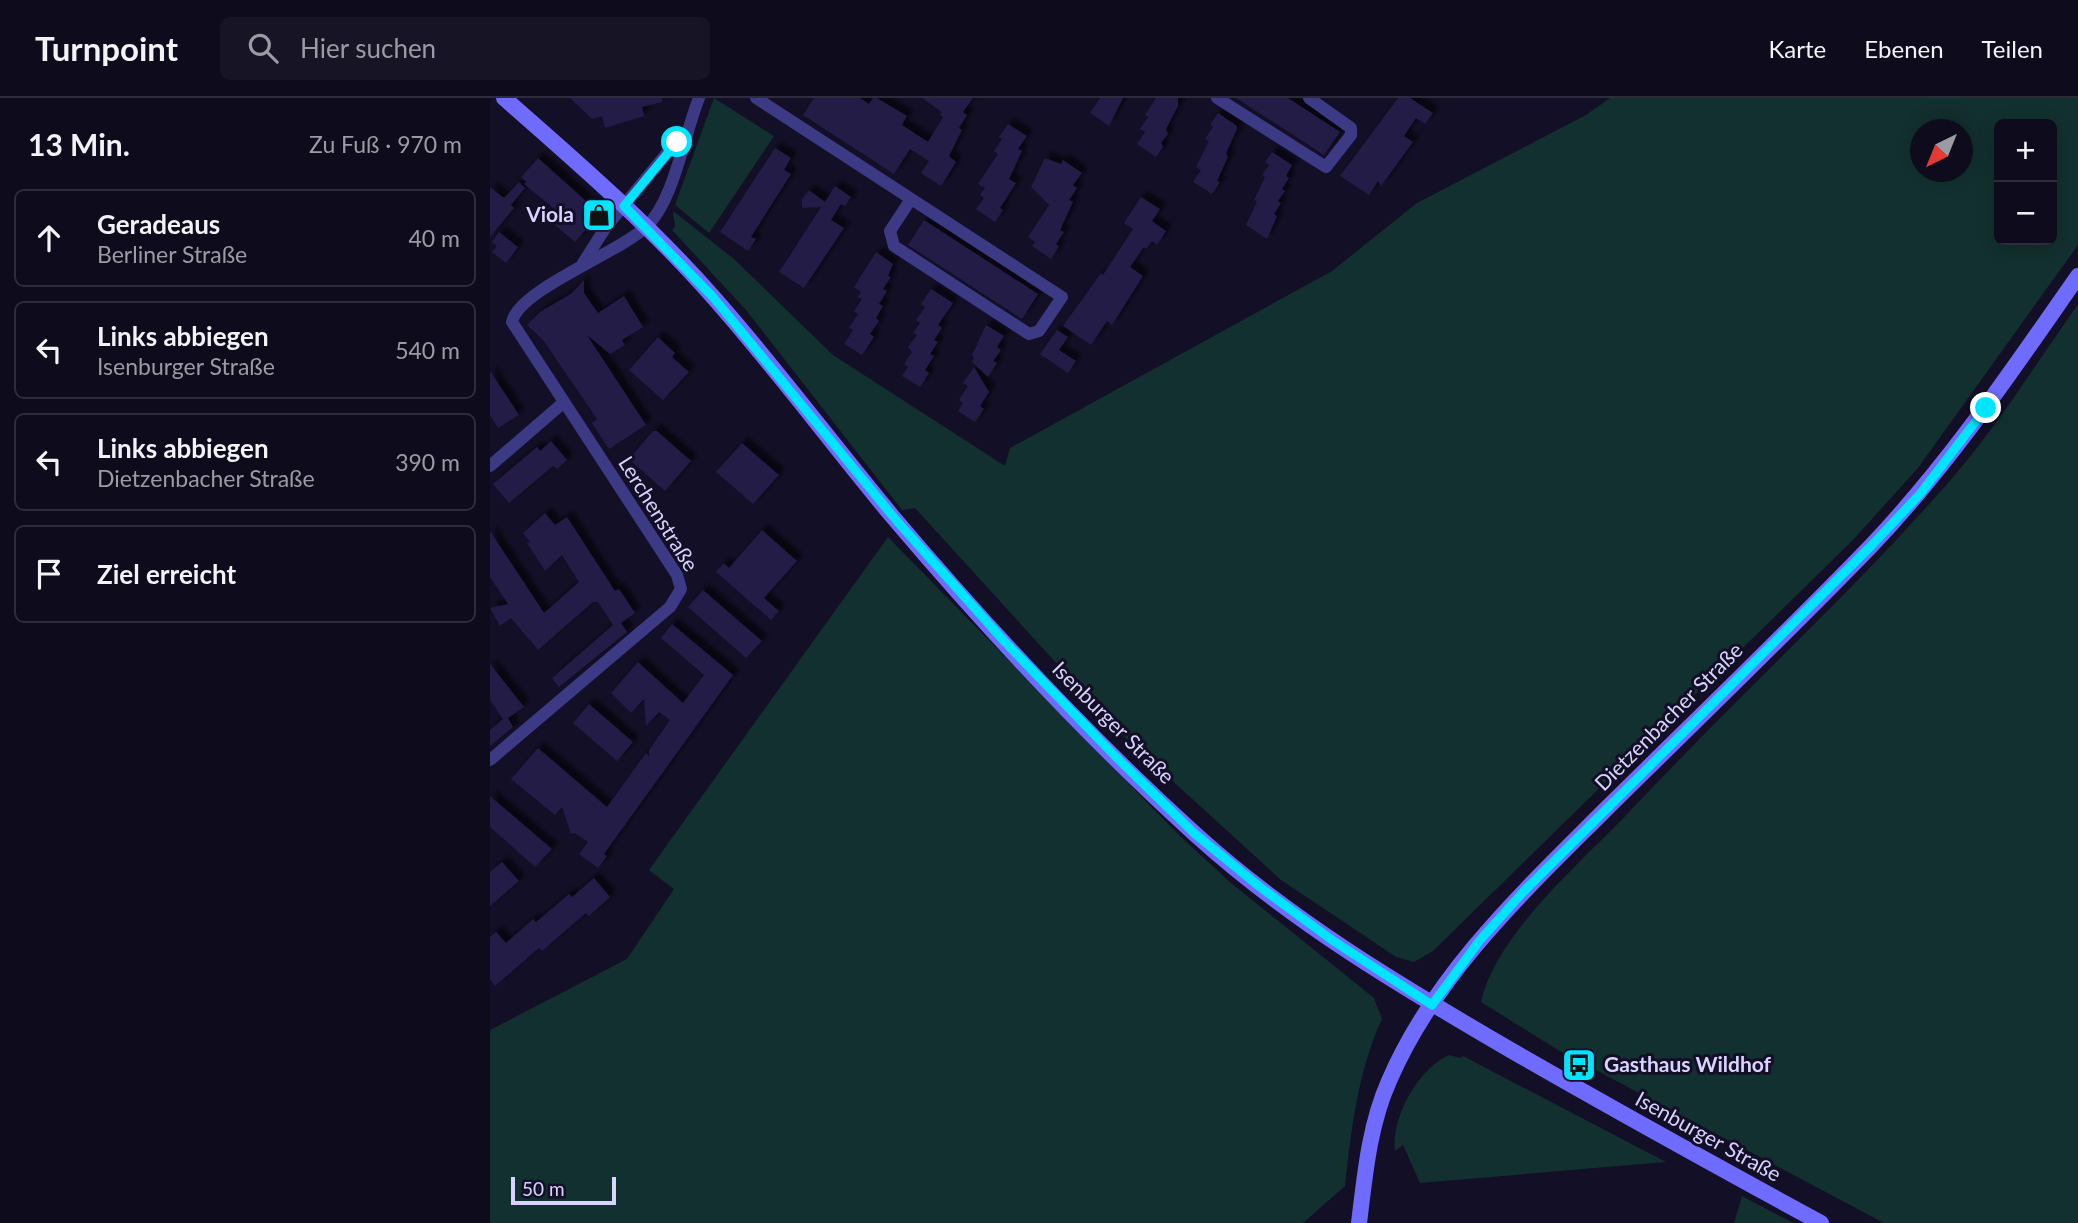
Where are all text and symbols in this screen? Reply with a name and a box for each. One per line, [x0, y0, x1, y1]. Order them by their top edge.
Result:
search box [220, 17, 710, 80]
text: Turnpoint [35, 28, 178, 68]
icon: search [244, 29, 282, 67]
text: Hier suchen [300, 32, 436, 64]
text: Karte [1769, 34, 1826, 63]
text: Ebenen [1864, 34, 1944, 63]
text: Teilen [1982, 34, 2043, 63]
north arrow [1910, 119, 1973, 182]
map controls [1994, 119, 2057, 245]
button: + [1994, 119, 2057, 182]
text: 13 Min. [28, 126, 130, 162]
route start [661, 126, 692, 157]
text: Zu Fuß · 970 m [309, 130, 462, 158]
button: − [1994, 182, 2057, 245]
shop icon: Viola [580, 196, 618, 234]
place label: Viola [525, 201, 574, 226]
text: Geradeaus [97, 208, 220, 240]
icon: ahead [30, 219, 68, 257]
text: 40 m [409, 224, 460, 252]
text: Berliner Straße [97, 240, 247, 268]
text: Links abbiegen [97, 320, 269, 352]
icon: left [30, 331, 68, 369]
text: 540 m [395, 336, 460, 364]
text: Isenburger Straße [97, 352, 275, 380]
route end [1970, 392, 2001, 423]
text: Links abbiegen [97, 432, 269, 464]
icon: left [30, 443, 68, 481]
text: 390 m [395, 448, 460, 476]
street label: Lerchenstraße [614, 451, 704, 575]
text: Dietzenbacher Straße [97, 464, 315, 492]
icon: arrive [30, 555, 68, 593]
text: Ziel erreicht [97, 558, 236, 590]
street label: Dietzenbacher Straße [1589, 637, 1747, 795]
street label: Isenburger Straße [1048, 656, 1180, 788]
bus stop icon: Gasthaus Wildhof [1560, 1046, 1598, 1084]
place label: Gasthaus Wildhof [1604, 1051, 1772, 1076]
street label: Isenburger Straße [1632, 1085, 1786, 1186]
scale bar [511, 1174, 616, 1206]
text: 50 m [522, 1177, 565, 1200]

